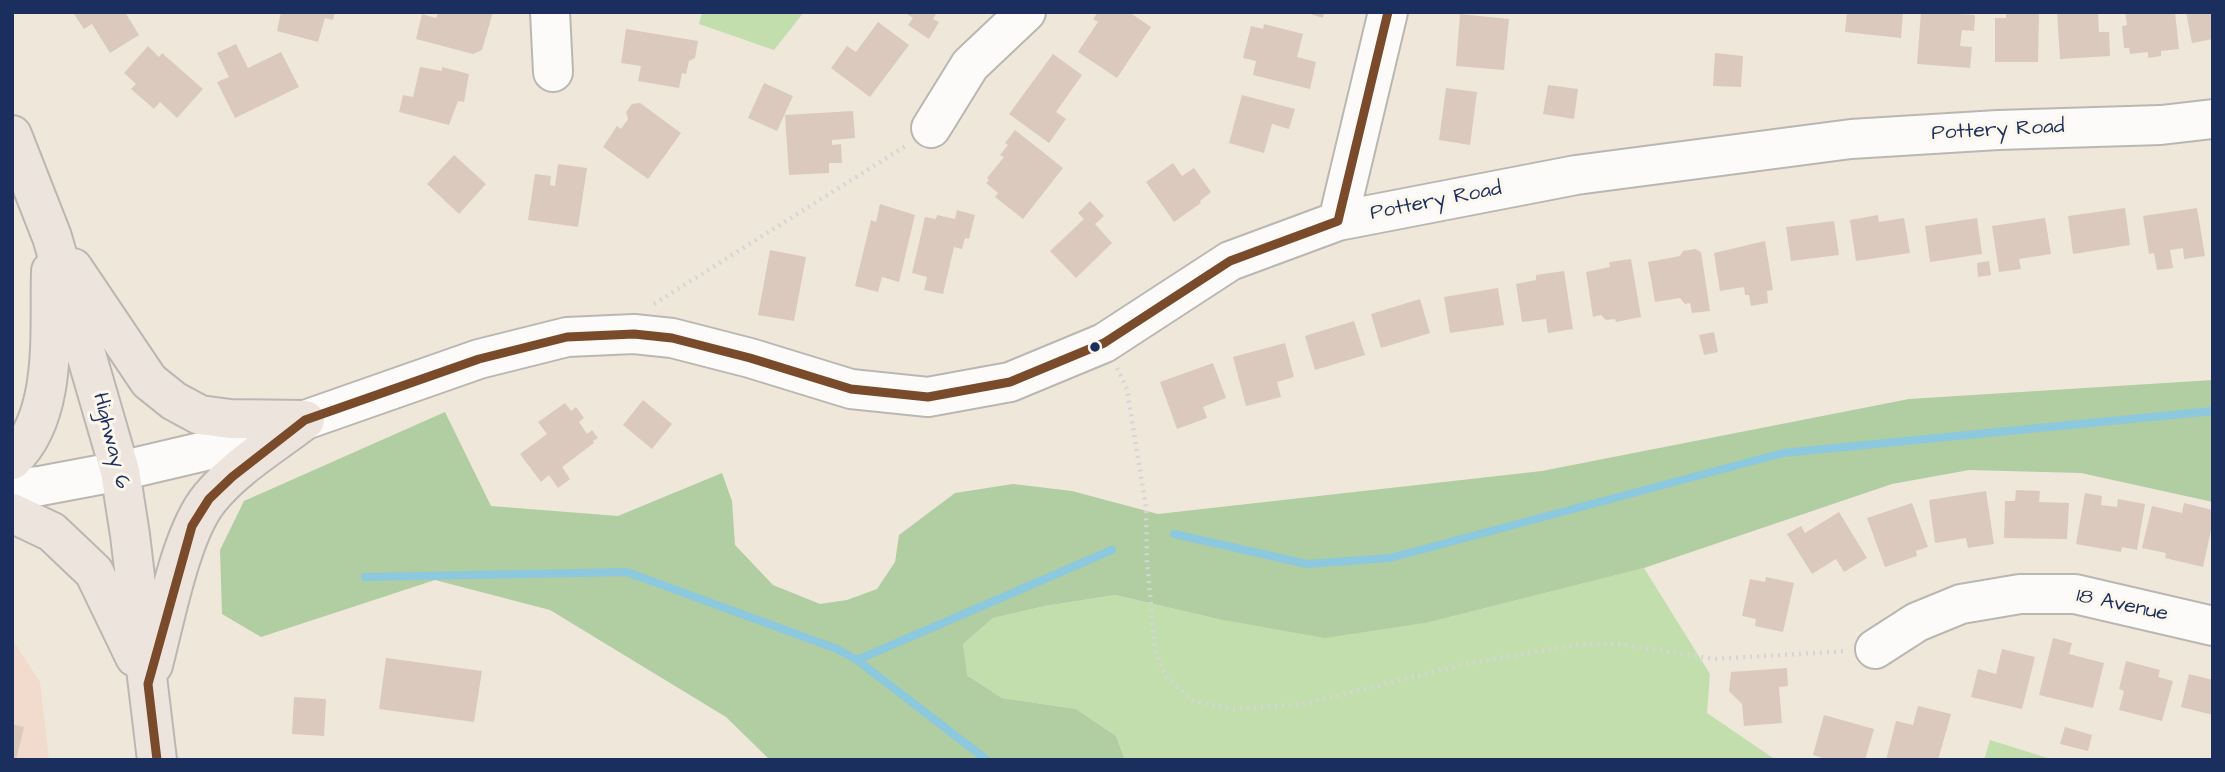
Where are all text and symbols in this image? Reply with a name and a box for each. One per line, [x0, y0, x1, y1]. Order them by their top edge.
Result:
street label: Pottery Road [1931, 115, 2065, 147]
street label: Pottery Road [1368, 177, 1504, 227]
unlabelled marker [1088, 340, 1102, 354]
street label: Highway 6 [86, 390, 134, 492]
street label: 18 Avenue [2074, 584, 2170, 628]

